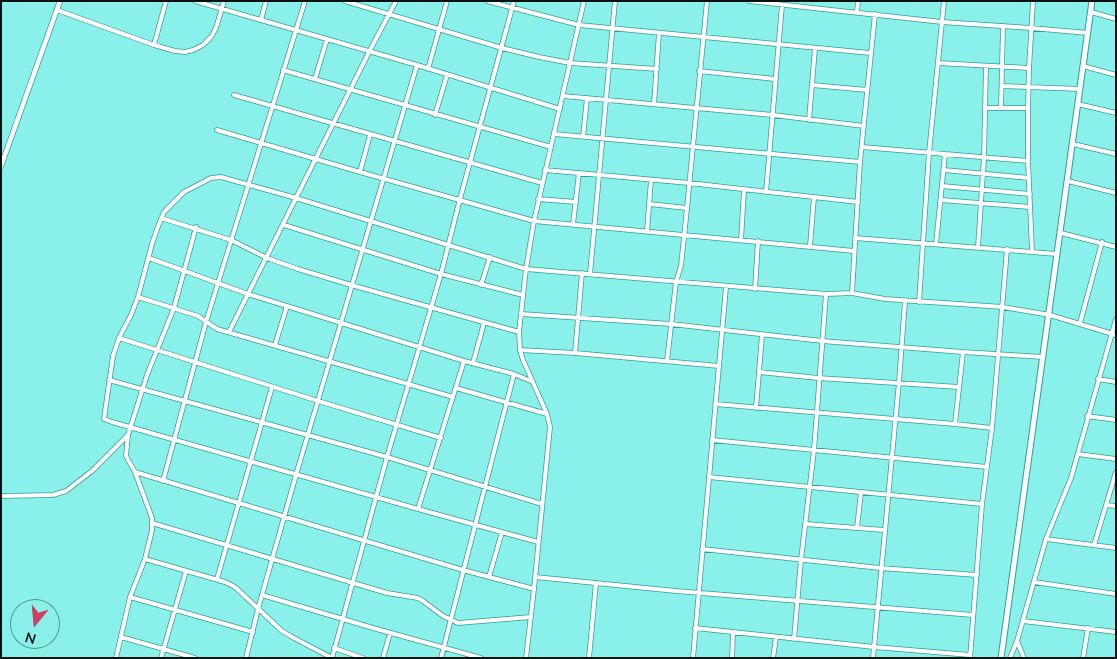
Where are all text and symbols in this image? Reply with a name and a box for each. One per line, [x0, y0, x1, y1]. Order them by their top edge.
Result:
north arrow [10, 599, 60, 649]
text: N [23, 627, 39, 648]

